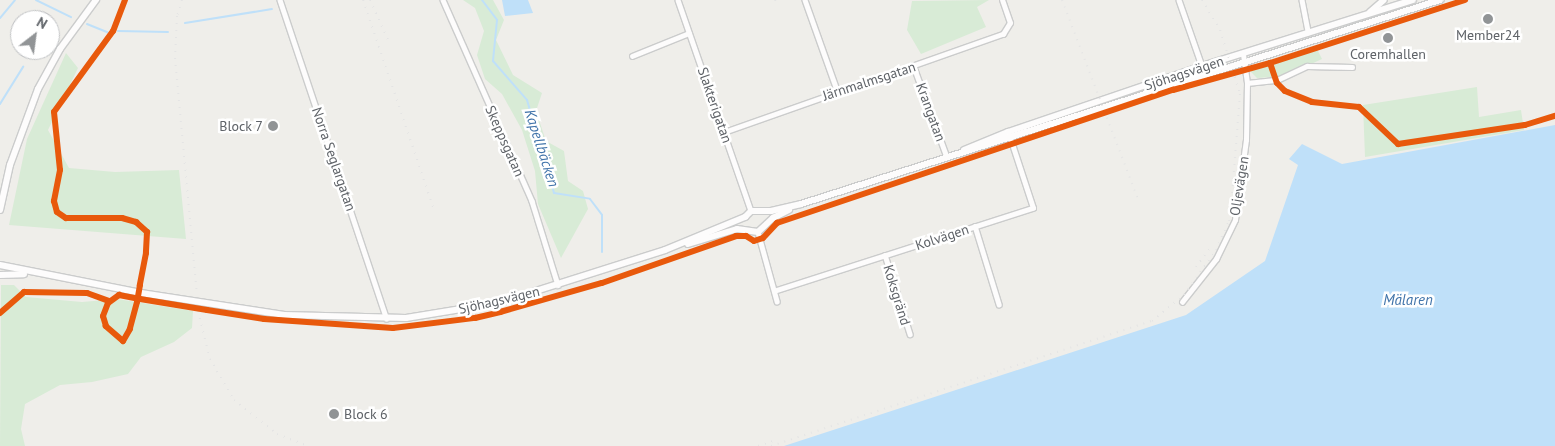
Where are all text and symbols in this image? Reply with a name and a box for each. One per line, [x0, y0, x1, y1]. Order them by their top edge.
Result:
north arrow [10, 10, 60, 60]
text: N [34, 13, 50, 33]
marker: Member24 [1482, 13, 1494, 25]
place label: Member24 [1456, 27, 1520, 43]
marker: Coremhallen [1382, 32, 1394, 44]
place label: Coremhallen [1350, 46, 1426, 62]
street label: Sjöhagsvägen [1142, 52, 1226, 94]
street label: Järnmalmsgatan [820, 58, 918, 104]
street label: Slakterigatan [694, 65, 736, 145]
street label: Krangatan [913, 80, 949, 144]
street label: Skeppsgatan [482, 103, 528, 179]
street label: Norra Seglargatan [308, 105, 360, 213]
water label: Kapellbäcken [521, 107, 563, 189]
place label: Block 7 [219, 118, 263, 134]
marker: Block 7 [267, 120, 279, 132]
street label: Oljevägen [1226, 155, 1252, 217]
street label: Kolvägen [913, 220, 971, 254]
street label: Koksgränd [880, 263, 914, 327]
street label: Sjöhagsvägen [457, 283, 541, 317]
water label: Mälaren [1383, 291, 1433, 309]
place label: Block 6 [344, 406, 388, 422]
marker: Block 6 [328, 408, 340, 420]

